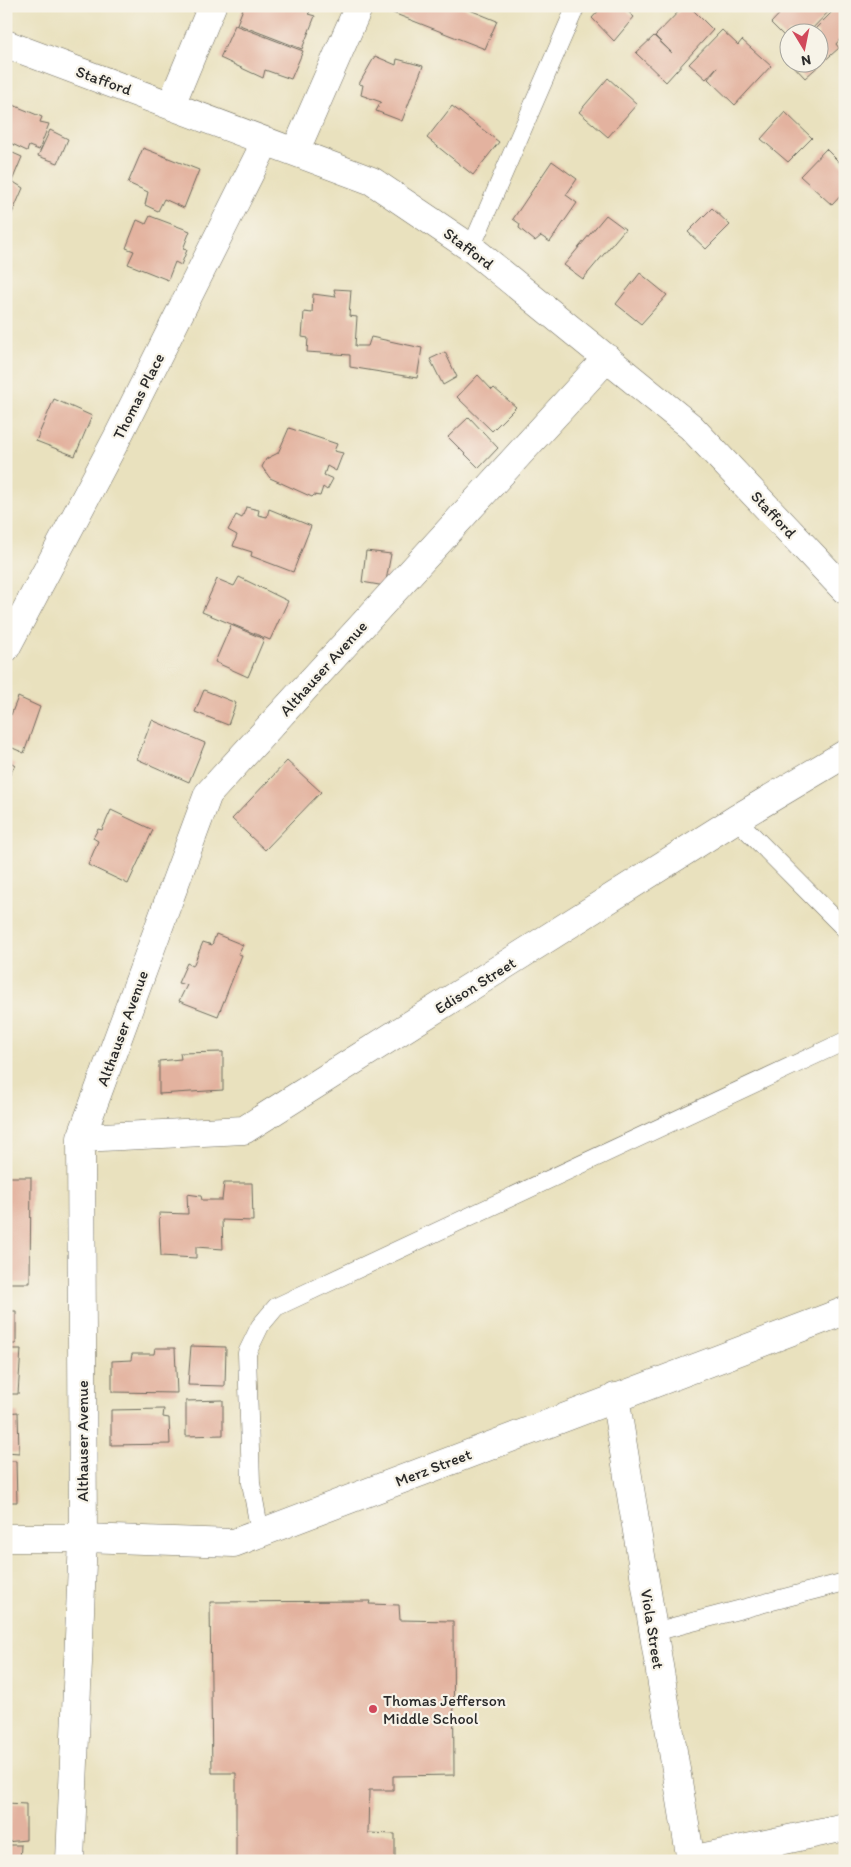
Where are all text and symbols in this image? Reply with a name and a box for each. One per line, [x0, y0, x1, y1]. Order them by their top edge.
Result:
north arrow [778, 22, 828, 72]
text: N [800, 51, 812, 70]
street label: Stafford [73, 62, 135, 99]
street label: Stafford [440, 223, 498, 274]
street label: Thomas Place [109, 350, 168, 443]
street label: Stafford [747, 487, 801, 542]
street label: Althauser Avenue [276, 617, 371, 720]
street label: Edison Street [431, 953, 519, 1018]
street label: Althauser Avenue [93, 968, 152, 1089]
street label: Althauser Avenue [73, 1380, 92, 1502]
street label: Merz Street [392, 1444, 474, 1491]
street label: Viola Street [637, 1588, 668, 1670]
place label: Thomas Jefferson Middle School [383, 1691, 506, 1728]
marker: Thomas Jefferson Middle School [367, 1703, 379, 1715]

